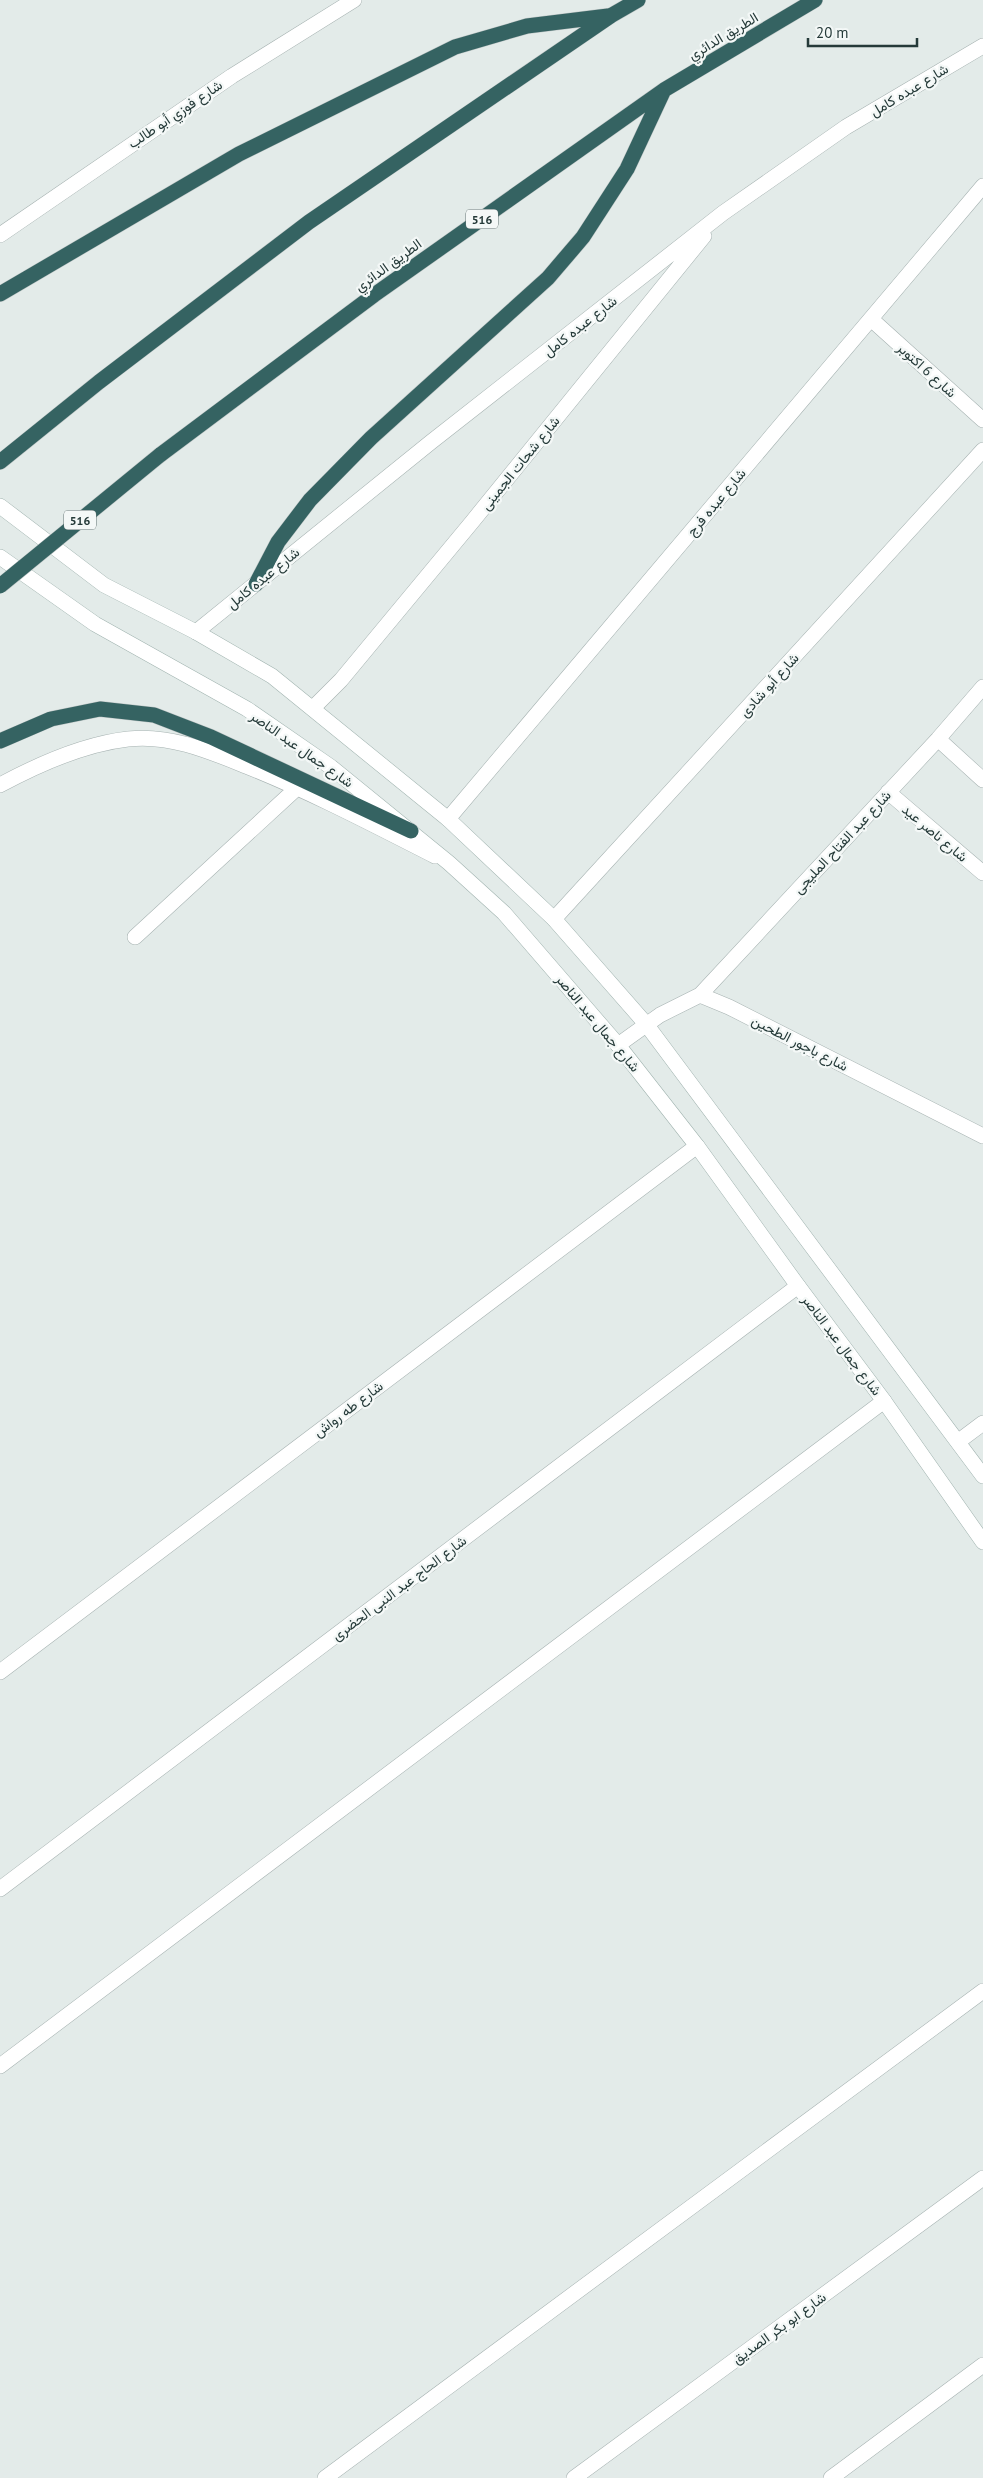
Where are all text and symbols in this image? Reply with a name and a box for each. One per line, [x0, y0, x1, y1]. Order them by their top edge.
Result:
street label: الطريق الدائري [685, 8, 763, 67]
scale bar [808, 15, 917, 47]
text: 20 m [816, 23, 849, 42]
street label: شارع عبده كامل [866, 59, 953, 122]
street label: شارع فوزي أبو طالب [124, 76, 227, 155]
road number: 516 [466, 210, 498, 228]
street label: الطريق الدائري [351, 235, 427, 298]
street label: شارع عبده كامل [540, 292, 622, 362]
street label: شارع 6 اكتوبر [892, 338, 960, 403]
street label: شارع شحات الجمينى [477, 412, 565, 515]
street label: شارع عبده فرج [682, 464, 751, 541]
road number: 516 [64, 510, 96, 530]
street label: شارع عبده كامل [223, 543, 304, 614]
street label: شارع أبو شادى [735, 649, 804, 722]
street label: شارع جمال عبد الناصر [245, 706, 357, 793]
street label: شارع عبد الفتاح المليجى [789, 786, 896, 899]
street label: شارع ناصر عيد [897, 800, 972, 867]
street label: شارع جمال عبد الناصر [550, 970, 644, 1077]
street label: شارع باجور الطحين [748, 1011, 851, 1077]
street label: شارع جمال عبد الناصر [796, 1290, 886, 1400]
street label: شارع طه رواش [310, 1377, 388, 1443]
street label: شارع الحاج عبد النبى الحضرى [328, 1531, 471, 1646]
street label: شارع ابو بكر الصديق [729, 2288, 831, 2370]

